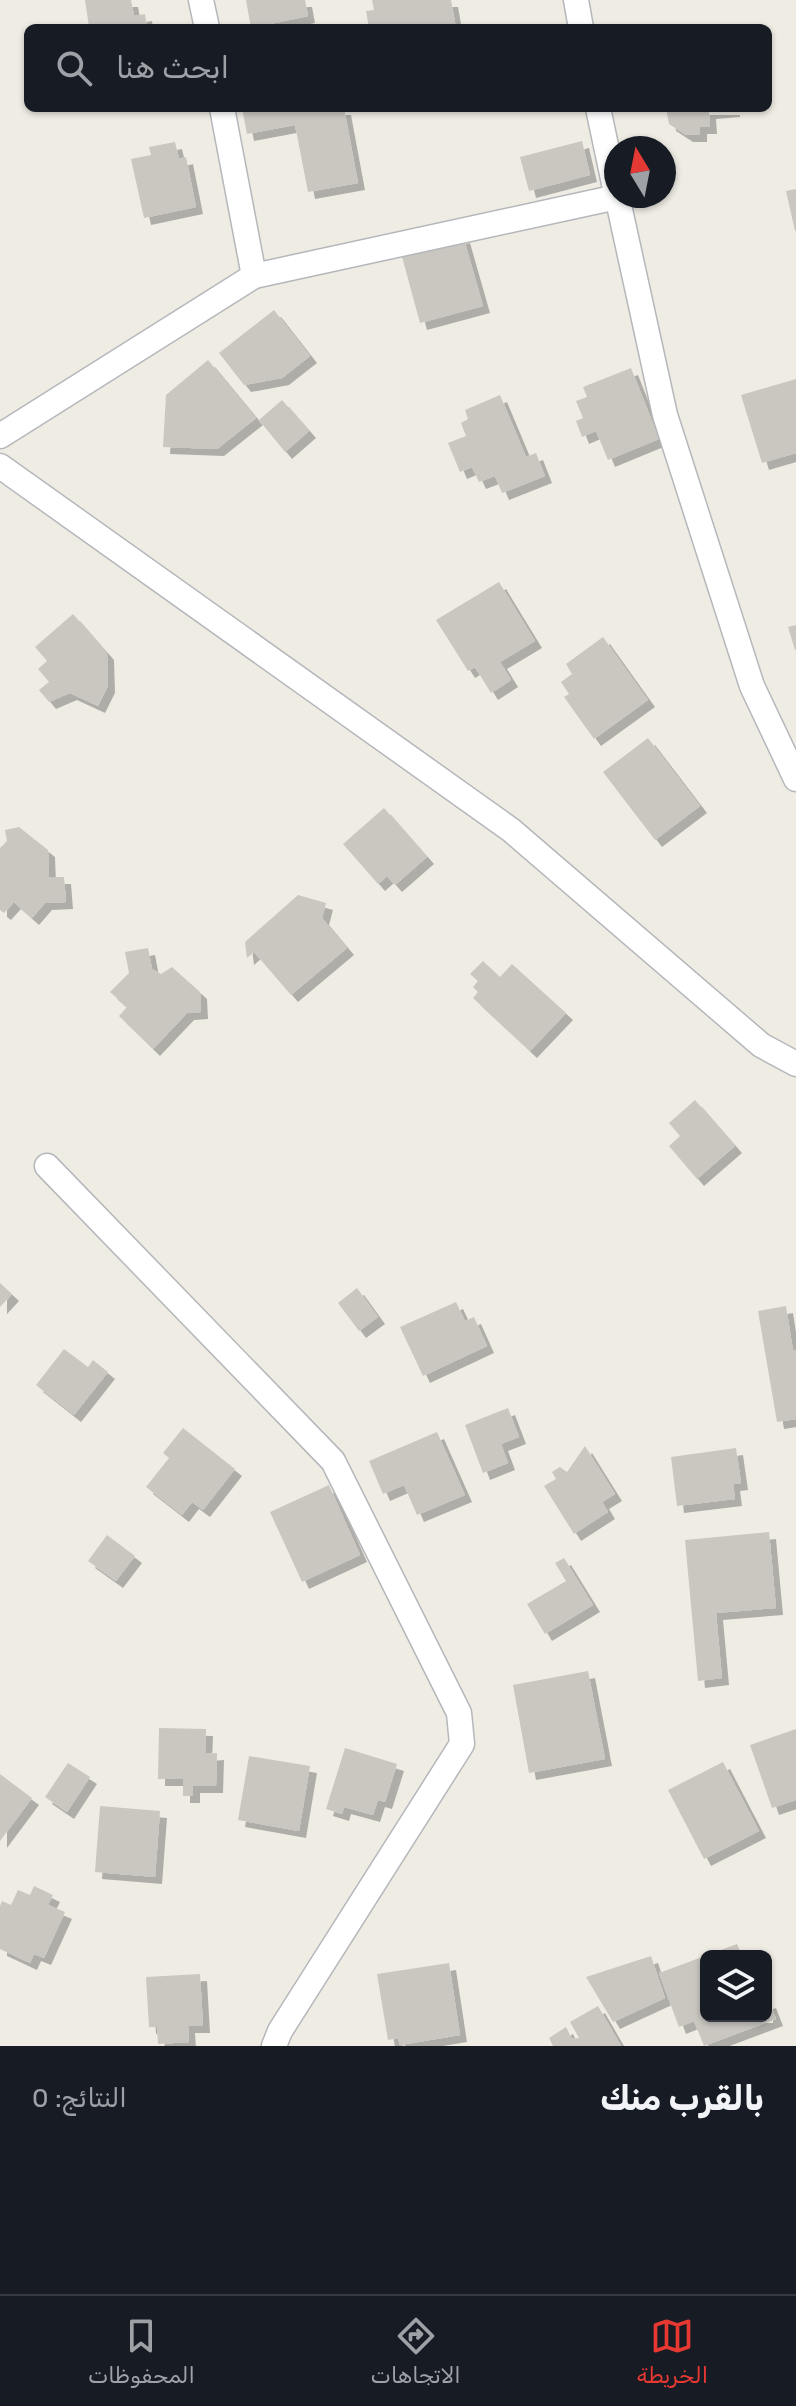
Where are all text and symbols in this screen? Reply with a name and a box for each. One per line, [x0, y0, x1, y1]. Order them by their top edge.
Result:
search box [24, 24, 772, 112]
icon: search [52, 46, 96, 90]
text: ابحث هنا [116, 50, 229, 86]
north arrow [604, 136, 676, 208]
map controls [700, 1950, 772, 2022]
button: layers [700, 1950, 772, 2022]
text: بالقرب منك [600, 2078, 764, 2119]
text: النتائج: 0 [32, 2083, 127, 2114]
tab: المحفوظات [88, 2314, 195, 2389]
tab: الاتجاهات [371, 2314, 461, 2389]
tab: الخريطة [637, 2314, 708, 2389]

